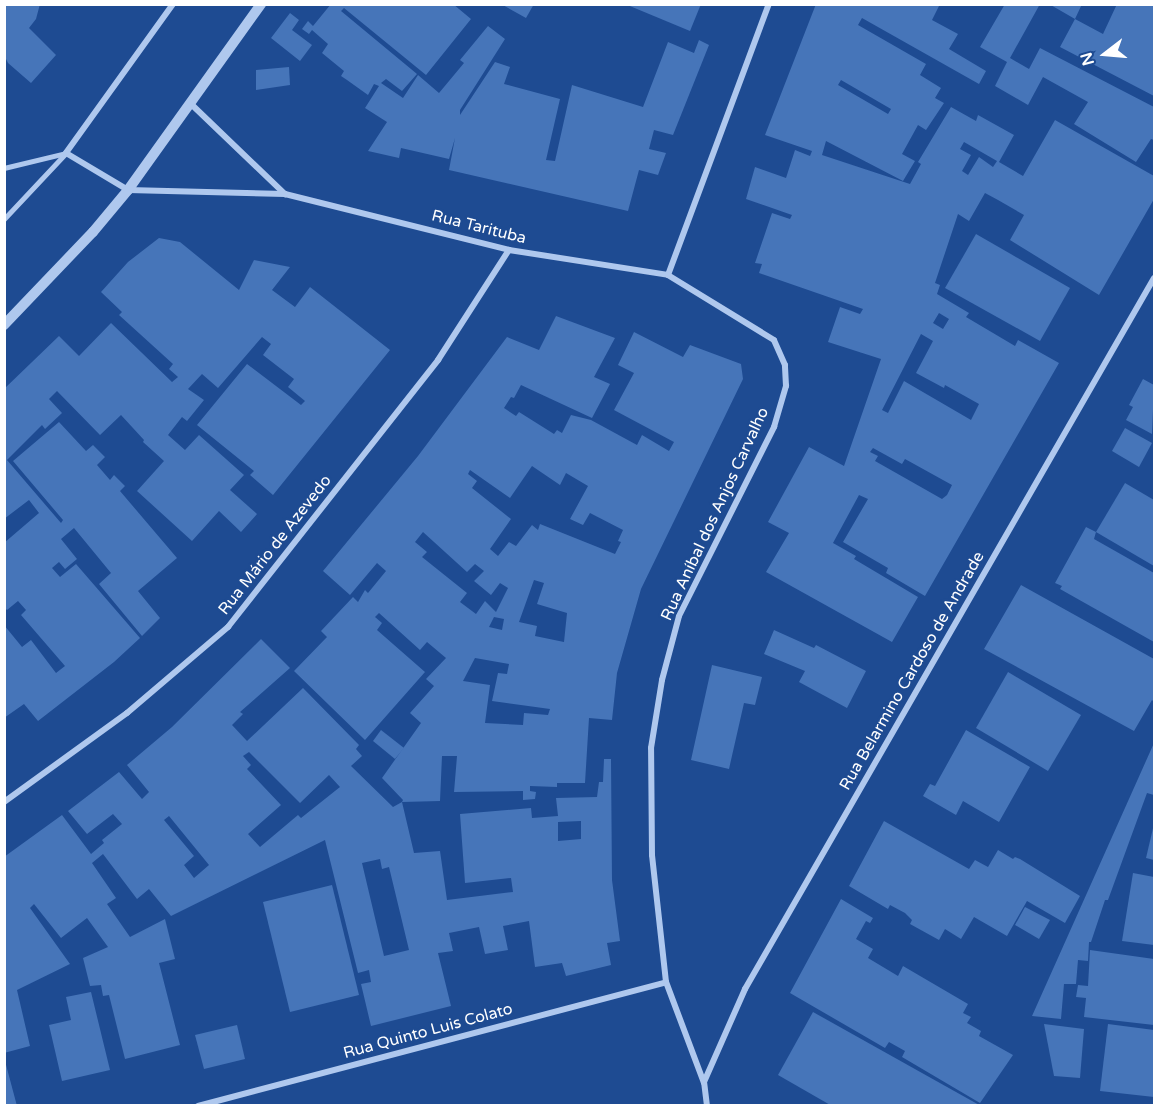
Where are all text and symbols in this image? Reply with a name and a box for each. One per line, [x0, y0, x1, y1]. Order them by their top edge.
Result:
north arrow [1075, 24, 1135, 84]
text: N [1076, 50, 1099, 68]
street label: Rua Tarituba [430, 206, 528, 248]
street label: Rua Aníbal dos Anjos Carvalho [657, 404, 773, 624]
street label: Rua Mário de Azevedo [214, 471, 336, 619]
street label: Rua Belarmino Cardoso de Andrade [836, 548, 988, 794]
street label: Rua Quinto Luis Colato [341, 999, 515, 1063]

